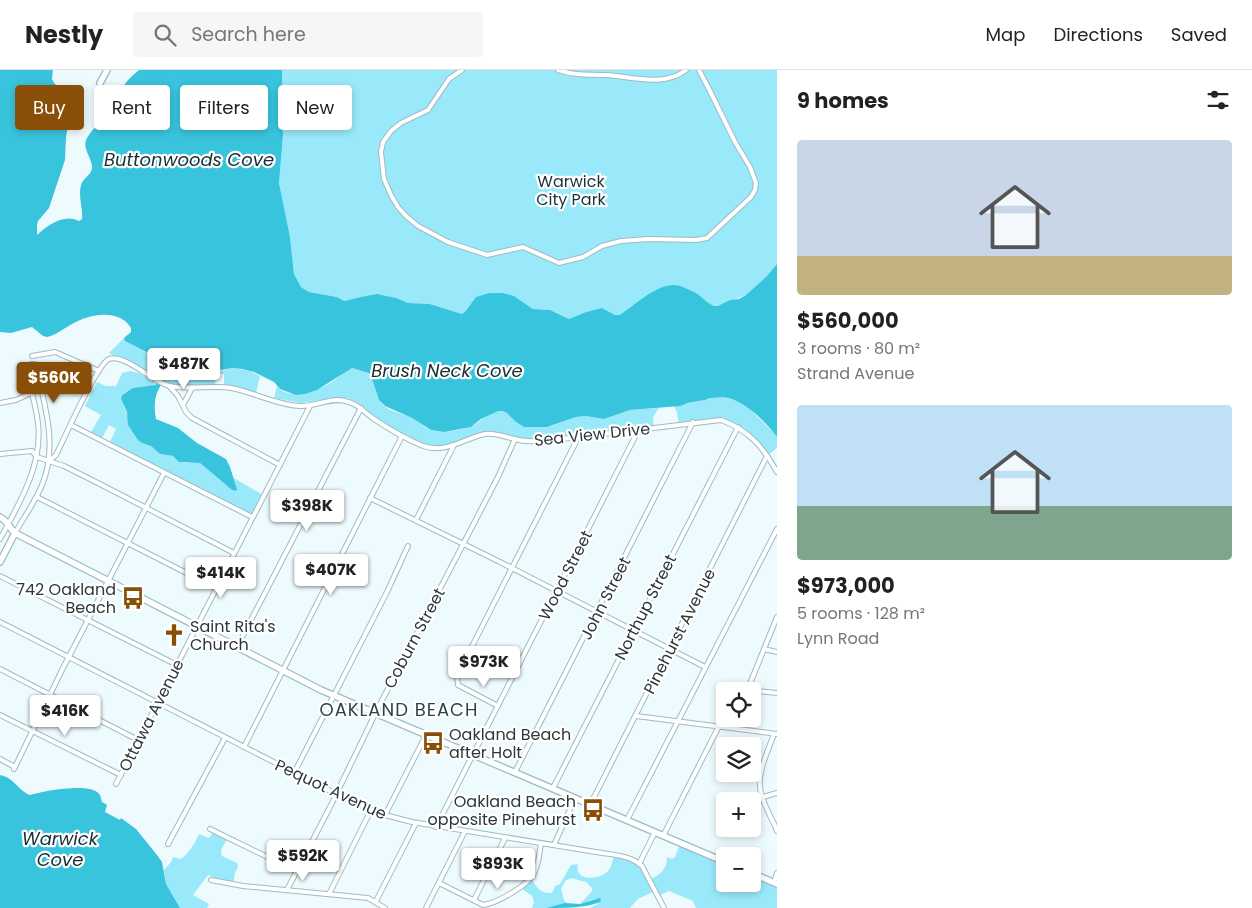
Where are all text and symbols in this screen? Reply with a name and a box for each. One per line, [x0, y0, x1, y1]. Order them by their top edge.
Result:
search box [133, 12, 483, 57]
text: Nestly [25, 18, 103, 51]
icon: search [151, 21, 179, 49]
text: Search here [191, 21, 306, 48]
text: Map [986, 22, 1025, 47]
text: Directions [1053, 22, 1143, 47]
text: Saved [1171, 22, 1227, 47]
chip: Buy [15, 85, 84, 130]
chip: Rent [94, 85, 170, 130]
chip: Filters [180, 85, 268, 130]
chip: New [278, 85, 352, 130]
text: 9 homes [797, 86, 889, 115]
icon: filters [1204, 86, 1232, 114]
water label: Buttonwoods Cove [104, 147, 274, 172]
park label: Warwick City Park [536, 170, 607, 211]
icon: home [970, 172, 1060, 262]
text: $560,000 [797, 306, 899, 335]
text: 3 rooms · 80 m² [797, 337, 920, 360]
pin: $487K [149, 348, 219, 390]
text: $487K [158, 352, 210, 375]
water label: Brush Neck Cove [371, 358, 523, 383]
pin: $560K [19, 362, 89, 404]
text: Strand Avenue [797, 362, 914, 385]
text: $560K [28, 366, 80, 389]
street label: Sea View Drive [533, 417, 651, 452]
icon: home [970, 437, 1060, 527]
pin: $398K [272, 490, 342, 532]
text: $398K [281, 494, 333, 517]
street label: Wood Street [533, 526, 598, 624]
street label: Northup Street [609, 550, 682, 664]
street label: John Street [575, 553, 636, 644]
pin: $407K [296, 554, 366, 596]
pin: $414K [186, 556, 256, 599]
text: $407K [305, 558, 357, 581]
text: $414K [196, 561, 246, 584]
street label: Pinehurst Avenue [638, 564, 721, 698]
text: $973,000 [797, 571, 895, 600]
place label: 742 Oakland Beach [16, 578, 116, 619]
street label: Coburn Street [378, 584, 451, 693]
bus stop icon: 742 Oakland Beach [120, 585, 146, 611]
text: 5 rooms · 128 m² [797, 602, 925, 625]
place label: Saint Rita's Church [190, 615, 276, 656]
church icon: Saint Rita's Church [161, 622, 187, 648]
text: Lynn Road [797, 627, 879, 650]
pin: $973K [449, 646, 519, 688]
text: $973K [459, 650, 509, 673]
street label: Ottawa Avenue [113, 655, 190, 775]
map controls [716, 682, 761, 892]
button: locate [716, 682, 761, 727]
pin: $416K [30, 694, 100, 737]
district label: OAKLAND BEACH [320, 697, 478, 722]
text: $416K [41, 699, 89, 722]
place label: Oakland Beach after Holt [449, 723, 571, 764]
bus stop icon: Oakland Beach after Holt [420, 730, 446, 756]
button: layers [716, 737, 761, 782]
street label: Pequot Avenue [271, 754, 390, 825]
place label: Oakland Beach opposite Pinehurst [428, 790, 576, 831]
button: + [716, 792, 761, 837]
bus stop icon: Oakland Beach opposite Pinehurst [580, 797, 606, 823]
water label: Warwick Cove [22, 826, 99, 872]
pin: $592K [268, 840, 338, 882]
text: $592K [277, 844, 329, 867]
button: − [716, 847, 761, 892]
pin: $893K [463, 848, 533, 890]
text: $893K [472, 852, 524, 875]

